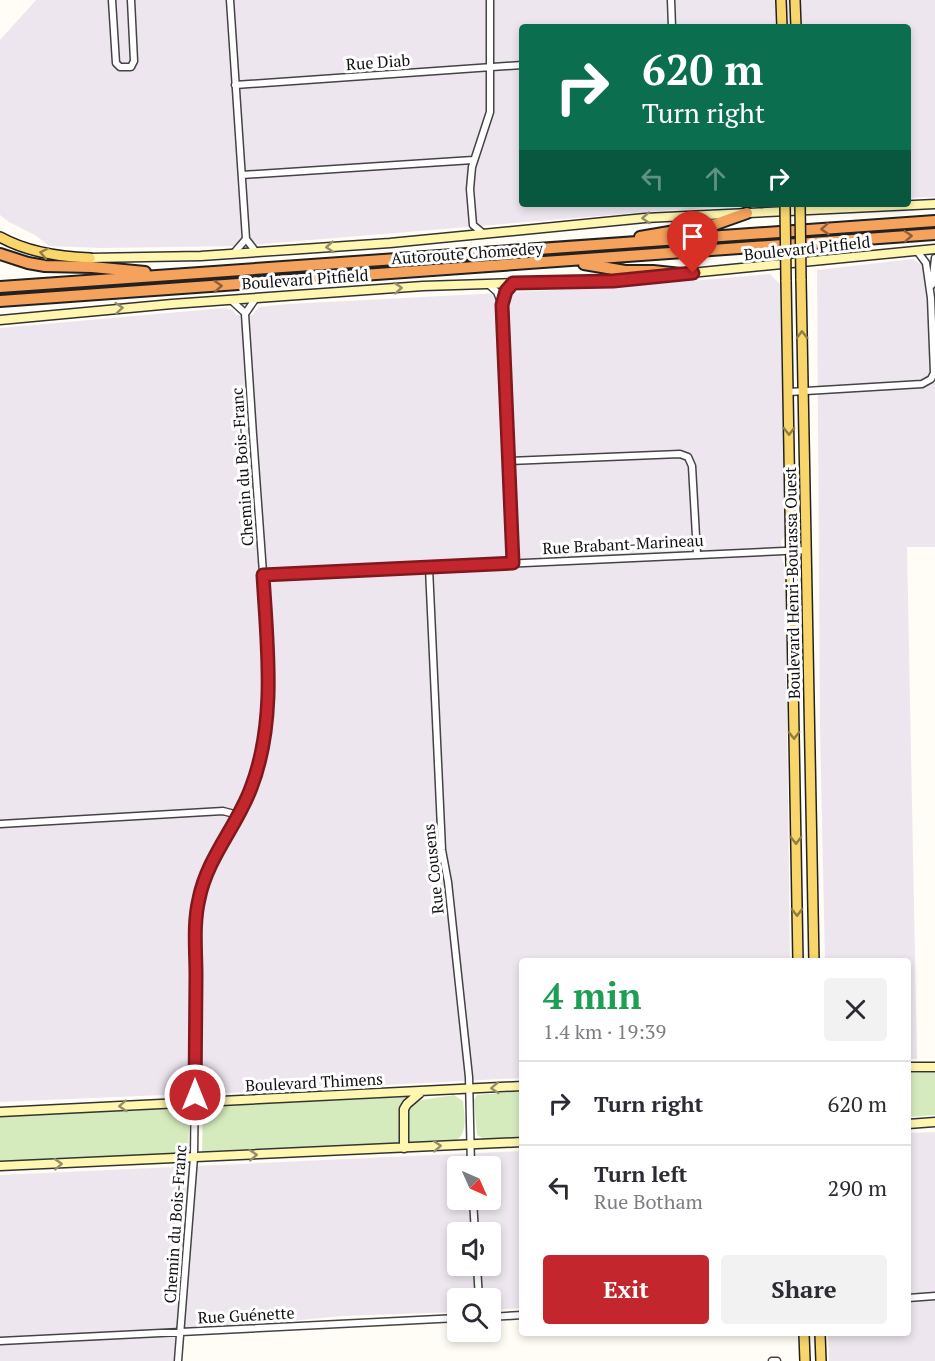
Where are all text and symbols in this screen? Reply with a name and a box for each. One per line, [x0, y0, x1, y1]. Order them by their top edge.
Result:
text: 620 m [642, 41, 763, 97]
icon: right [543, 48, 621, 126]
street label: Rue Diab [345, 49, 411, 75]
text: Turn right [642, 95, 765, 131]
icon: left [636, 162, 669, 195]
icon: ahead [699, 162, 732, 195]
icon: right [762, 162, 795, 195]
one-way arrow [642, 211, 651, 224]
pin [667, 211, 718, 273]
icon: arrive [676, 220, 709, 253]
one-way arrow [821, 223, 830, 236]
street label: Boulevard Pitfield [743, 230, 872, 266]
one-way arrow [903, 230, 912, 243]
street label: Autoroute Chomedey [390, 237, 545, 269]
one-way arrow [326, 240, 335, 253]
one-way arrow [39, 247, 49, 260]
street label: Boulevard Pitfield [241, 264, 369, 294]
one-way arrow [213, 280, 222, 293]
one-way arrow [394, 282, 403, 295]
one-way arrow [114, 302, 123, 315]
one-way arrow [796, 330, 808, 339]
street label: Chemin du Bois-Franc [225, 387, 259, 547]
one-way arrow [783, 427, 795, 436]
street label: Boulevard Henri-Bourassa Ouest [779, 467, 805, 699]
street label: Rue Brabant-Marineau [542, 529, 704, 559]
one-way arrow [788, 730, 800, 739]
street label: Rue Cousens [417, 823, 449, 915]
one-way arrow [790, 835, 802, 844]
one-way arrow [791, 907, 803, 916]
text: 4 min [543, 972, 641, 1019]
button: close [824, 978, 887, 1041]
text: 1.4 km · 19:39 [543, 1018, 666, 1045]
position arrow [163, 1063, 227, 1127]
street label: Boulevard Thimens [245, 1067, 384, 1097]
one-way arrow [491, 1081, 500, 1094]
icon: right [543, 1087, 576, 1120]
text: Turn right [594, 1089, 703, 1118]
text: 620 m [827, 1089, 887, 1118]
one-way arrow [118, 1100, 127, 1113]
one-way arrow [432, 1139, 441, 1152]
street label: Chemin du Bois-Franc [158, 1144, 192, 1304]
one-way arrow [248, 1148, 257, 1161]
north arrow [447, 1156, 501, 1210]
map controls [447, 1156, 501, 1342]
one-way arrow [54, 1157, 63, 1170]
text: Turn left [594, 1159, 687, 1188]
icon: left [543, 1171, 576, 1204]
text: 290 m [827, 1173, 887, 1202]
text: Rue Botham [594, 1188, 703, 1215]
button: sound [447, 1222, 501, 1276]
button: Exit [543, 1255, 709, 1324]
button: Share [721, 1255, 887, 1324]
button: search [447, 1288, 501, 1342]
street label: Rue Guénette [197, 1301, 295, 1329]

